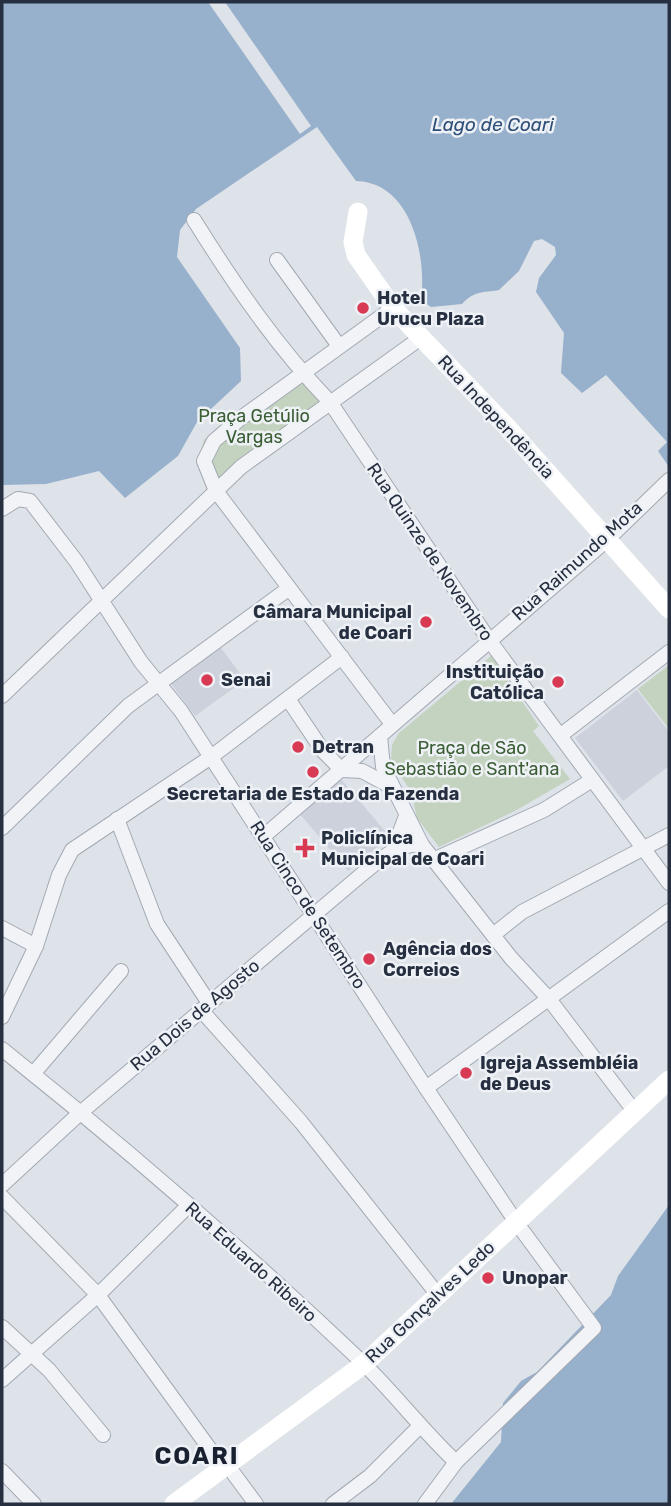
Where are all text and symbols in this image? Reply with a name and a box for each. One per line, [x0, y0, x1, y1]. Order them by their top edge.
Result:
water label: Lago de Coari [432, 113, 554, 136]
place label: Hotel Urucu Plaza [377, 287, 484, 330]
marker: Hotel Urucu Plaza [355, 300, 371, 316]
street label: Rua Independência [433, 351, 559, 483]
park label: Praça Getúlio Vargas [198, 405, 310, 448]
street label: Rua Quinze de Novembro [362, 459, 498, 645]
street label: Rua Raimundo Mota [507, 497, 647, 625]
place label: Câmara Municipal de Coari [253, 601, 412, 644]
marker: Câmara Municipal de Coari [418, 614, 434, 630]
place label: Instituição Católica [446, 661, 544, 704]
place label: Senai [221, 669, 271, 691]
marker: Senai [199, 672, 215, 688]
marker: Instituição Católica [550, 674, 566, 690]
place label: Detran [312, 736, 374, 758]
park label: Praça de São Sebastião e Sant'ana [385, 737, 559, 780]
marker: Detran [290, 739, 306, 755]
marker: Secretaria de Estado da Fazenda [305, 764, 321, 780]
place label: Secretaria de Estado da Fazenda [167, 783, 459, 805]
street label: Rua Cinco de Setembro [245, 817, 371, 993]
place label: Policlínica Municipal de Coari [321, 827, 484, 870]
marker: Policlínica Municipal de Coari [295, 838, 315, 858]
place label: Agência dos Correios [383, 938, 492, 981]
marker: Agência dos Correios [361, 951, 377, 967]
street label: Rua Dois de Agosto [126, 955, 264, 1075]
place label: Igreja Assembléia de Deus [480, 1052, 638, 1095]
marker: Igreja Assembléia de Deus [458, 1065, 474, 1081]
street label: Rua Eduardo Ribeiro [181, 1197, 321, 1327]
street label: Rua Gonçalves Ledo [361, 1236, 499, 1368]
place label: Unopar [502, 1267, 568, 1289]
marker: Unopar [480, 1270, 496, 1286]
district label: COARI [154, 1442, 240, 1470]

